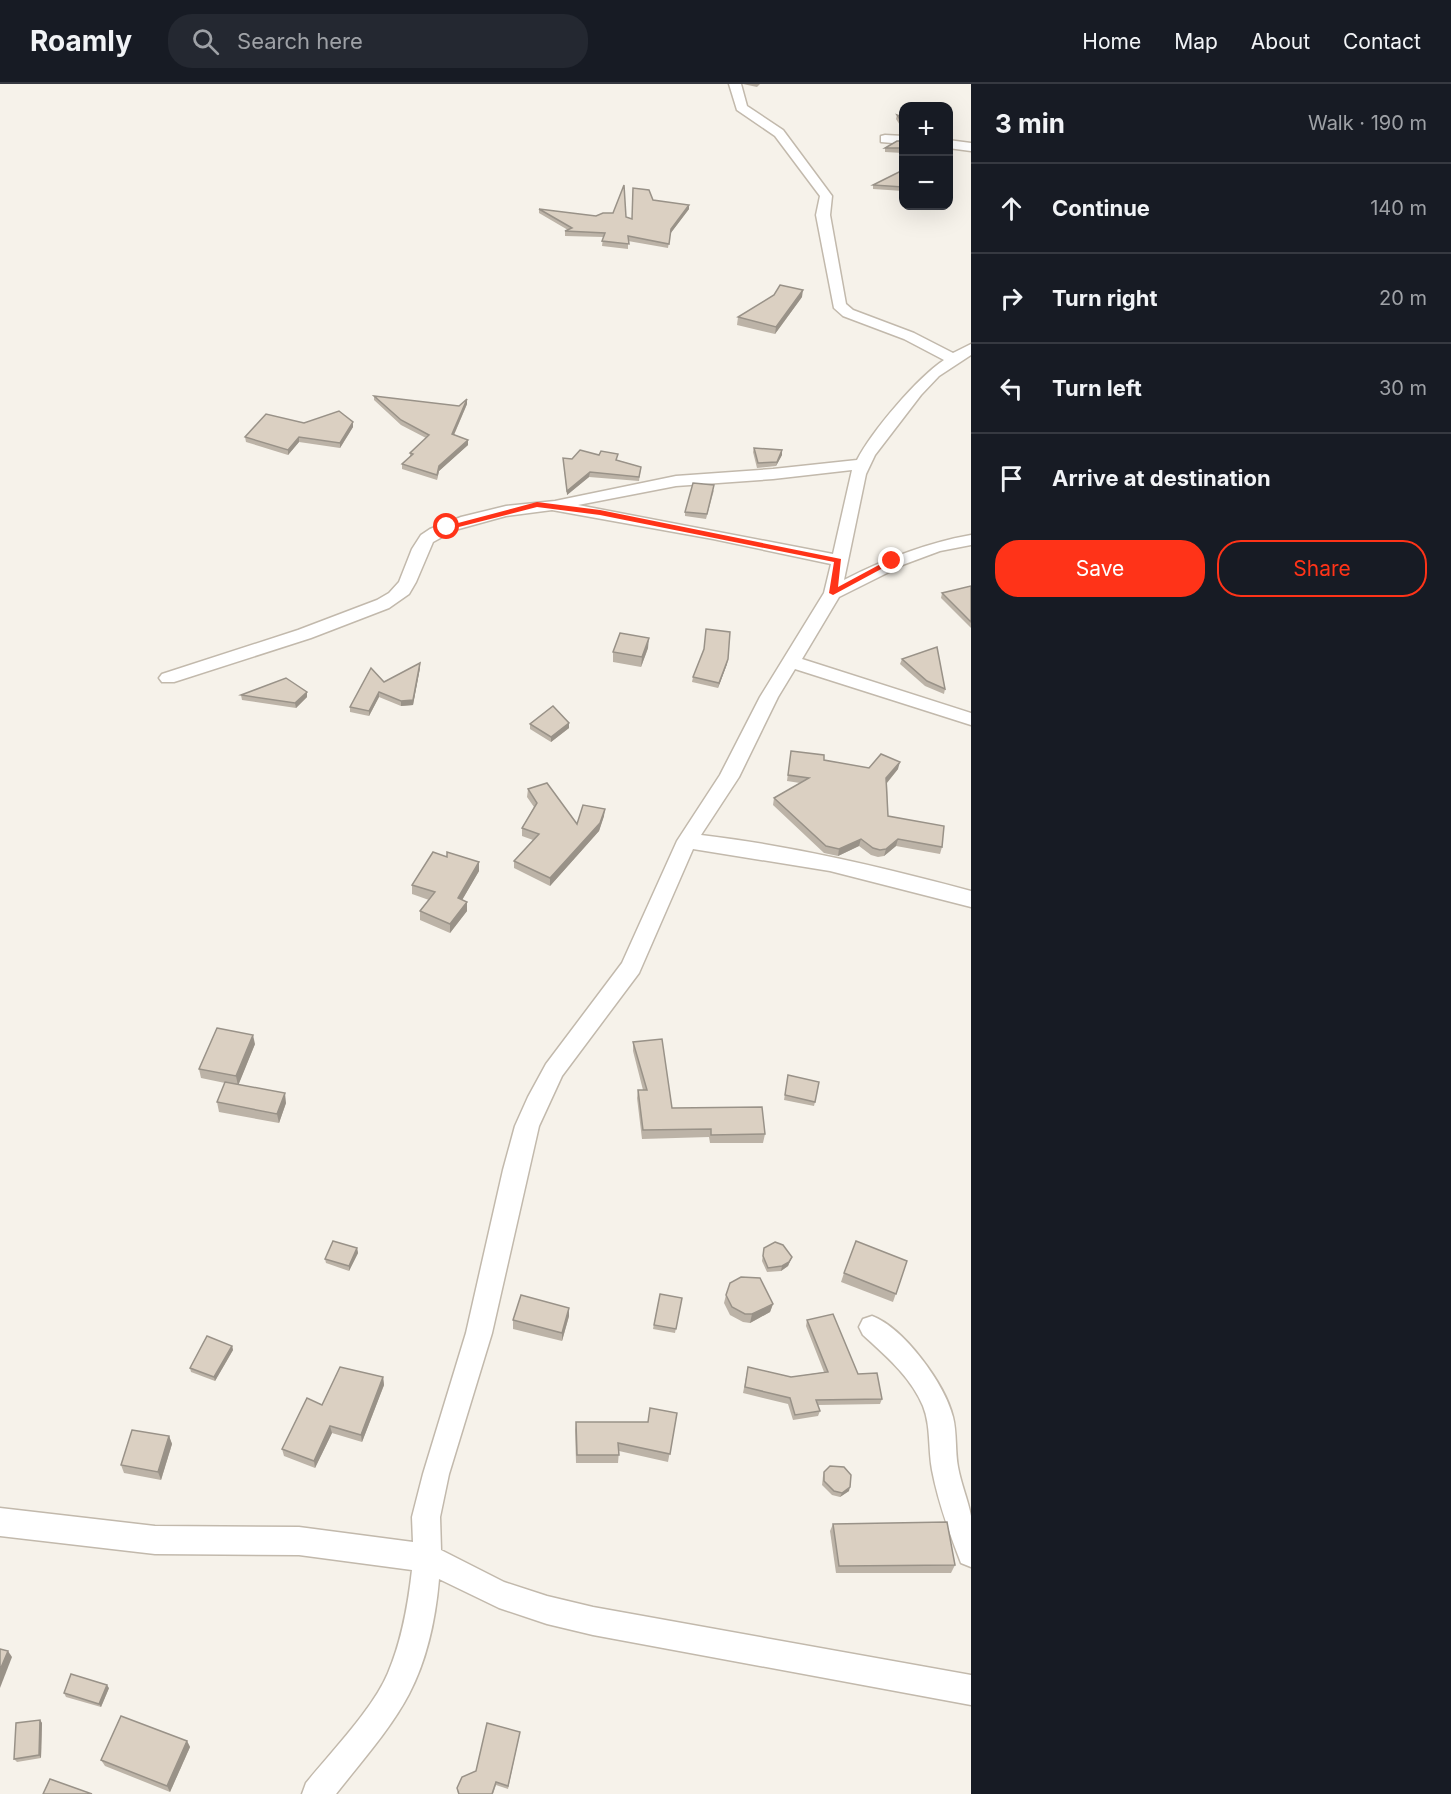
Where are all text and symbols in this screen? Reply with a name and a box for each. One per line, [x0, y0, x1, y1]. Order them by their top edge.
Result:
search box [168, 14, 588, 68]
text: Roamly [30, 24, 132, 58]
icon: search [189, 25, 222, 58]
text: Search here [237, 28, 363, 54]
text: Home [1082, 29, 1141, 54]
text: Map [1174, 29, 1218, 54]
text: About [1251, 29, 1310, 54]
text: Contact [1343, 29, 1421, 54]
map controls [899, 102, 953, 210]
button: + [899, 102, 953, 156]
text: 3 min [995, 108, 1065, 139]
text: Walk · 190 m [1308, 111, 1427, 135]
button: − [899, 156, 953, 210]
icon: ahead [995, 192, 1028, 225]
text: Continue [1052, 195, 1150, 221]
text: 140 m [1370, 196, 1427, 220]
icon: right [995, 282, 1028, 315]
text: Turn right [1052, 285, 1158, 311]
text: 20 m [1379, 286, 1427, 310]
icon: left [995, 372, 1028, 405]
text: Turn left [1052, 375, 1142, 401]
text: 30 m [1379, 376, 1427, 400]
icon: arrive [995, 462, 1028, 495]
text: Arrive at destination [1052, 465, 1271, 491]
route start [433, 513, 459, 539]
button: Save [995, 540, 1205, 597]
button: Share [1217, 540, 1427, 597]
route end [878, 547, 904, 573]

